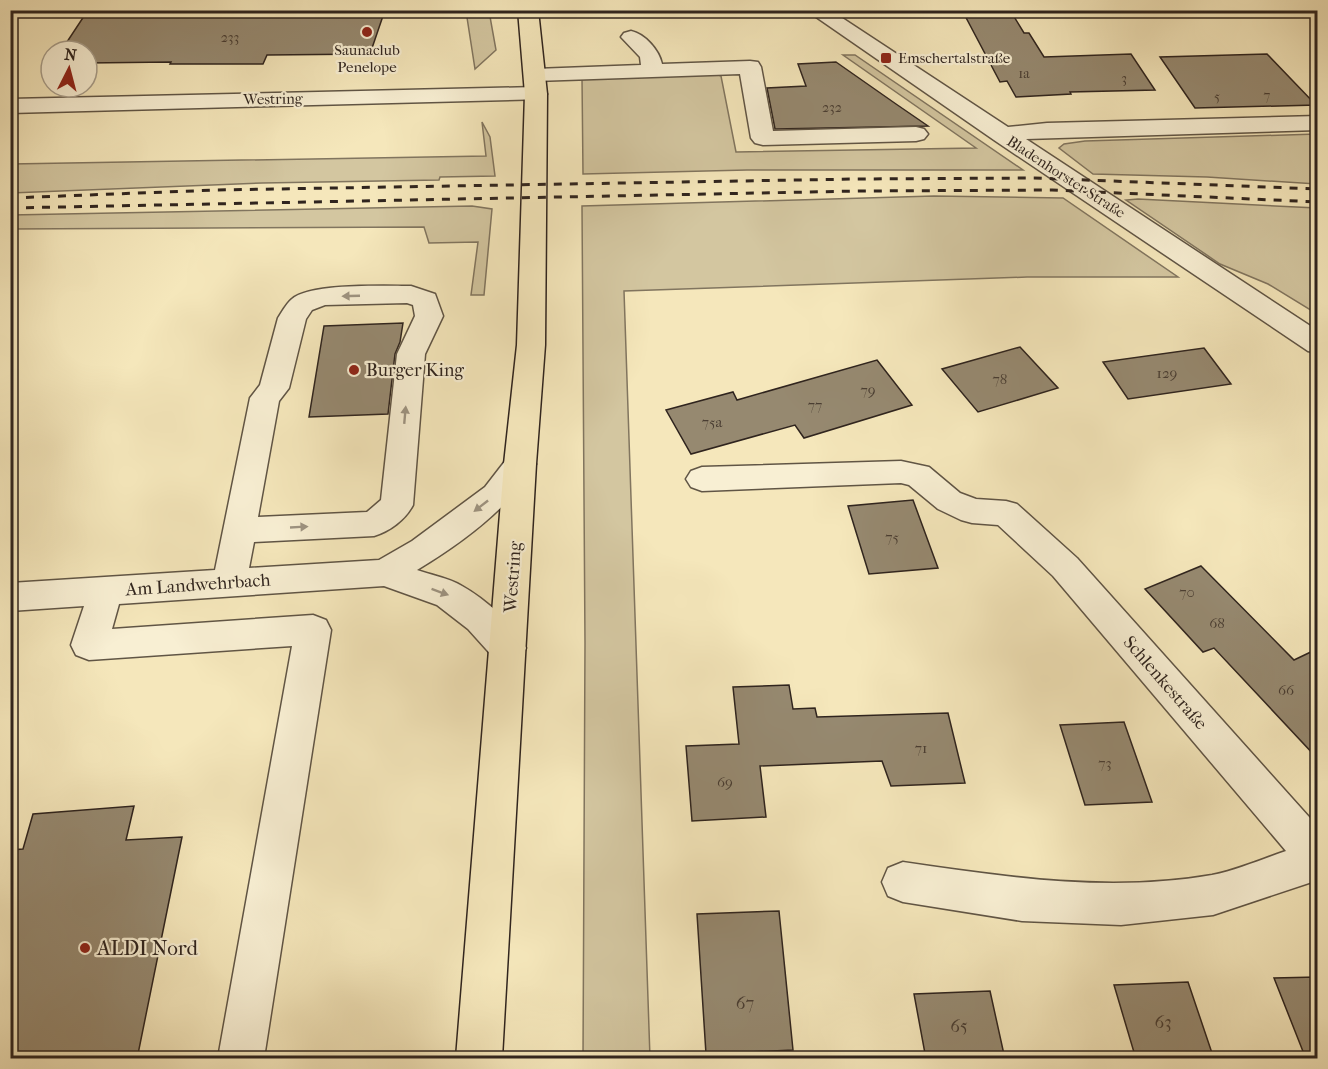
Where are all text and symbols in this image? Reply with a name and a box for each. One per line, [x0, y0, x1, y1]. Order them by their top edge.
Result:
marker: Saunaclub Penelope [360, 25, 374, 39]
house number: 233 [221, 29, 239, 46]
north arrow [39, 39, 99, 99]
place label: Saunaclub Penelope [334, 41, 400, 76]
text: N [63, 44, 78, 65]
place label: Emschertalstraße [898, 49, 1011, 67]
marker: Emschertalstraße [879, 51, 893, 65]
house number: 1a [1018, 65, 1030, 82]
house number: 3 [1121, 70, 1127, 87]
house number: 7 [1264, 87, 1271, 104]
house number: 5 [1214, 88, 1220, 105]
street label: Westring [242, 89, 304, 109]
house number: 232 [822, 99, 842, 116]
street label: Bladenhorster Straße [1004, 132, 1129, 222]
one-way arrow [342, 291, 361, 301]
place label: Burger King [366, 360, 464, 381]
marker: Burger King [347, 363, 361, 377]
house number: 129 [1157, 364, 1178, 382]
house number: 78 [993, 370, 1007, 388]
house number: 79 [860, 381, 876, 399]
house number: 77 [808, 396, 822, 414]
one-way arrow [400, 405, 410, 424]
house number: 75a [702, 413, 723, 431]
one-way arrow [473, 500, 489, 513]
one-way arrow [290, 523, 309, 532]
house number: 75 [885, 528, 899, 546]
street label: Westring [500, 540, 526, 614]
street label: Am Landwehrbach [124, 569, 271, 601]
house number: 70 [1179, 583, 1195, 601]
one-way arrow [431, 588, 449, 598]
house number: 68 [1209, 614, 1225, 632]
street label: Schlenkestraße [1119, 632, 1211, 734]
house number: 66 [1278, 681, 1295, 699]
house number: 71 [915, 739, 927, 757]
house number: 73 [1098, 754, 1112, 772]
house number: 69 [717, 773, 733, 791]
place label: ALDI Nord [96, 936, 198, 960]
marker: ALDI Nord [78, 941, 92, 955]
house number: 67 [736, 993, 754, 1014]
house number: 63 [1154, 1012, 1172, 1033]
house number: 65 [950, 1016, 968, 1037]

